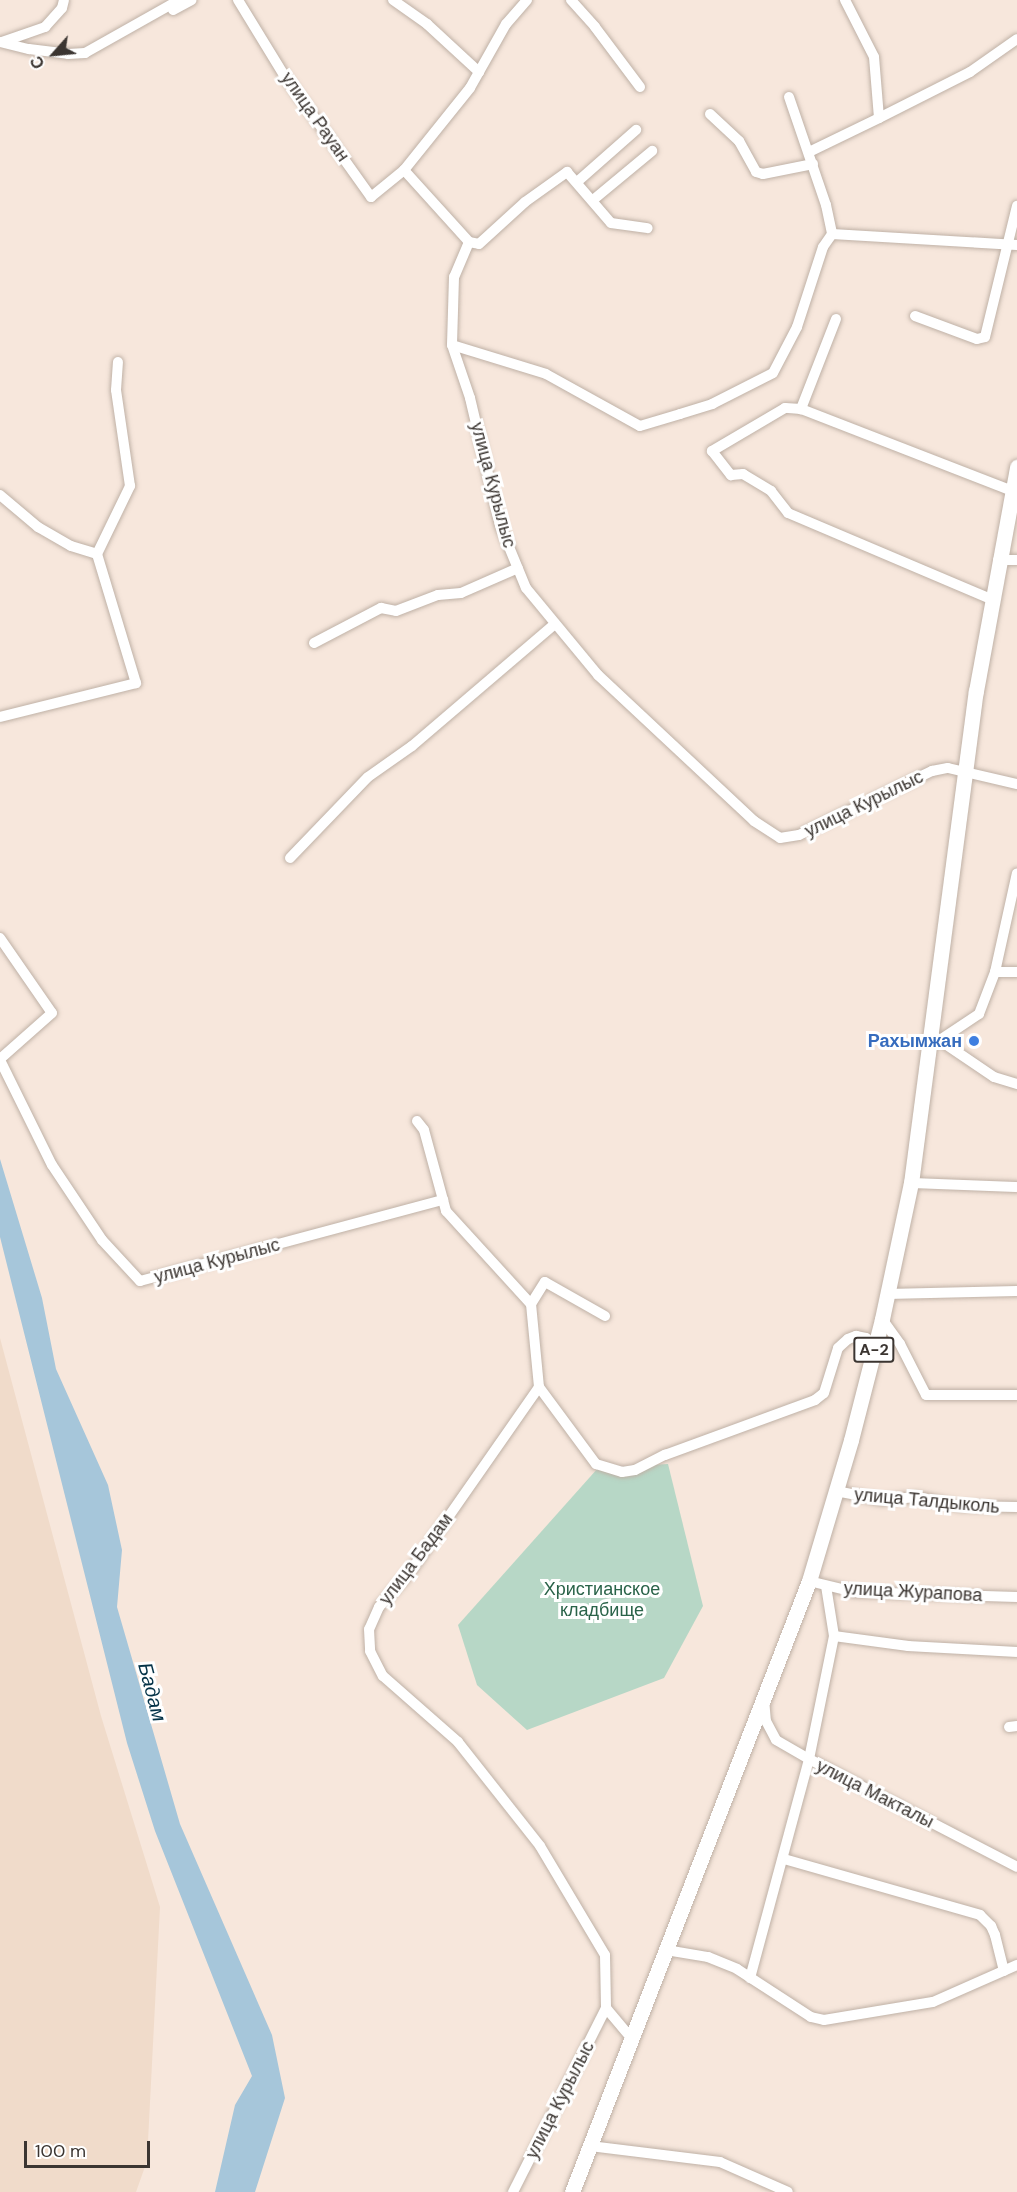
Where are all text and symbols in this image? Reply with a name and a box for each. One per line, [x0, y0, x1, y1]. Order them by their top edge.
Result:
north arrow [24, 24, 84, 84]
text: С [26, 52, 49, 72]
street label: улица Рауан [276, 68, 354, 166]
street label: улица Курылыс [466, 420, 520, 550]
street label: улица Курылыс [801, 766, 927, 842]
place label: Рахымжан [868, 1030, 962, 1052]
marker: Рахымжан [967, 1034, 981, 1048]
street label: улица Курылыс [152, 1234, 282, 1288]
road number: A-2 [853, 1337, 895, 1363]
street label: улица Талдыколь [853, 1484, 1001, 1518]
street label: улица Бадам [375, 1509, 457, 1609]
street label: улица Журапова [843, 1578, 983, 1606]
park label: Христианское кладбище [544, 1579, 660, 1622]
water label: Бадам [133, 1660, 171, 1724]
street label: улица Макталы [813, 1755, 937, 1833]
street label: улица Курылыс [521, 2038, 599, 2162]
scale bar [27, 2129, 153, 2167]
text: 100 m [35, 2139, 86, 2163]

